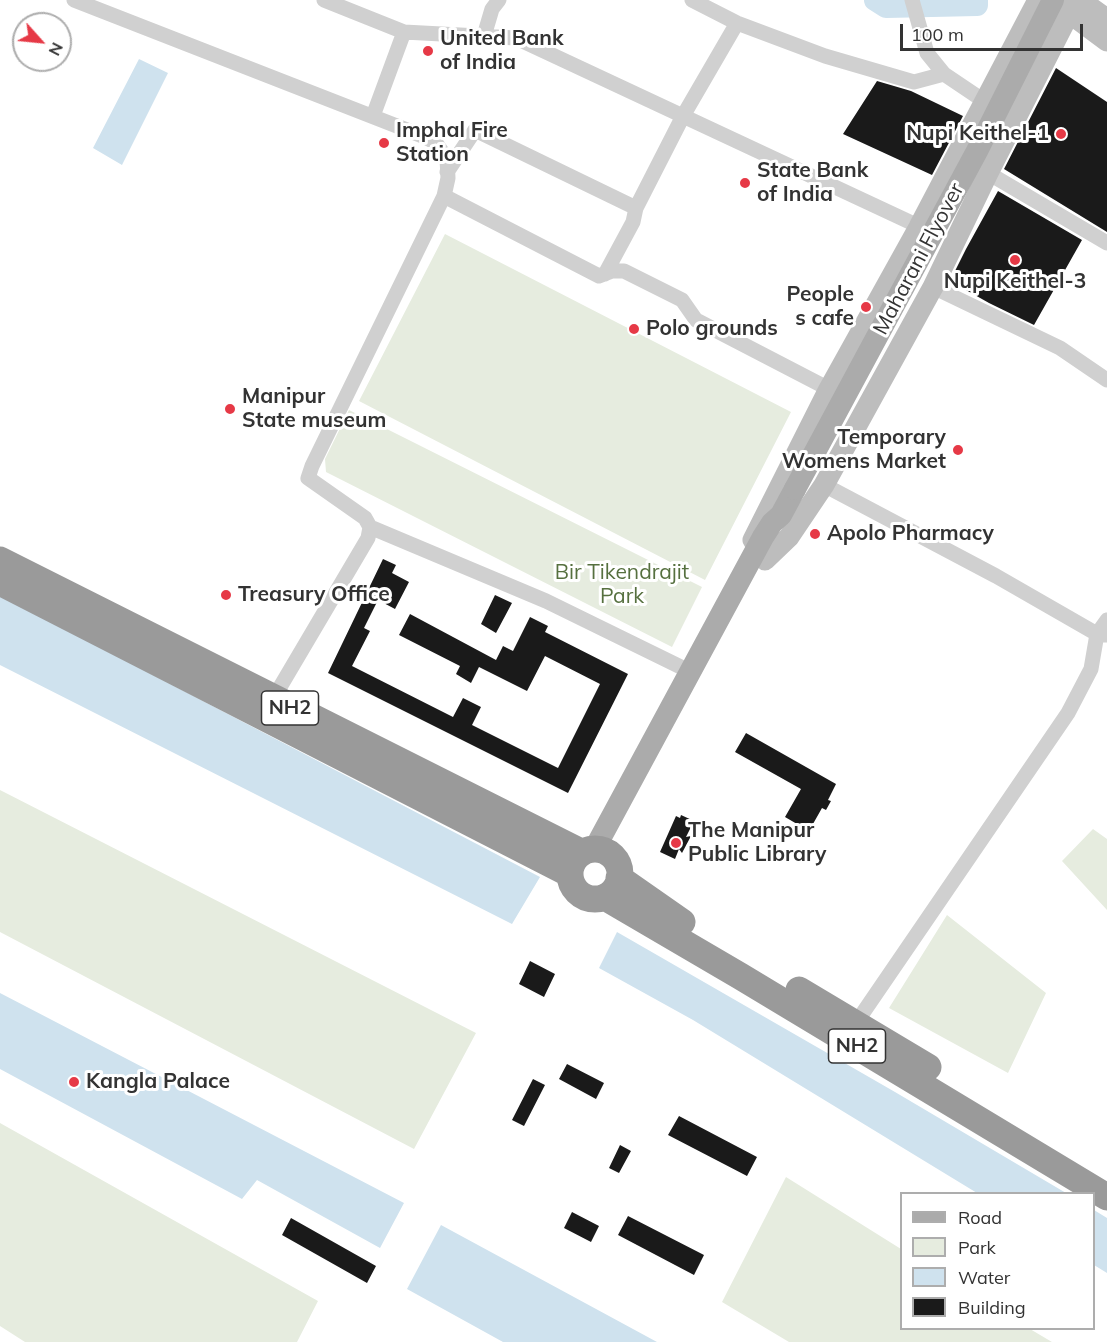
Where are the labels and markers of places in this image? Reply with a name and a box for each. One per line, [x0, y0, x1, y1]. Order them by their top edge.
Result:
place label: United Bank of India [440, 26, 564, 76]
marker: United Bank of India [421, 44, 435, 58]
place label: Imphal Fire Station [396, 118, 508, 168]
place label: Nupi Keithel-1 [906, 121, 1049, 147]
marker: Nupi Keithel-1 [1054, 127, 1068, 141]
marker: Imphal Fire Station [377, 136, 391, 150]
place label: State Bank of India [757, 158, 868, 208]
marker: State Bank of India [738, 176, 752, 190]
marker: Nupi Keithel-3 [1008, 253, 1022, 267]
place label: Nupi Keithel-3 [944, 269, 1086, 295]
place label: People s cafe [787, 282, 854, 332]
marker: People s cafe [859, 300, 873, 314]
place label: Polo grounds [646, 316, 778, 342]
marker: Polo grounds [627, 322, 641, 336]
place label: Manipur State museum [242, 384, 386, 434]
marker: Manipur State museum [223, 402, 237, 416]
place label: Temporary Womens Market [782, 425, 946, 475]
marker: Temporary Womens Market [951, 443, 965, 457]
place label: Apolo Pharmacy [827, 521, 994, 547]
marker: Apolo Pharmacy [808, 527, 822, 541]
place label: Treasury Office [238, 582, 390, 608]
marker: Treasury Office [219, 588, 233, 602]
place label: The Manipur Public Library [688, 818, 826, 868]
marker: The Manipur Public Library [669, 836, 683, 850]
place label: Kangla Palace [86, 1069, 230, 1095]
marker: Kangla Palace [67, 1075, 81, 1089]

